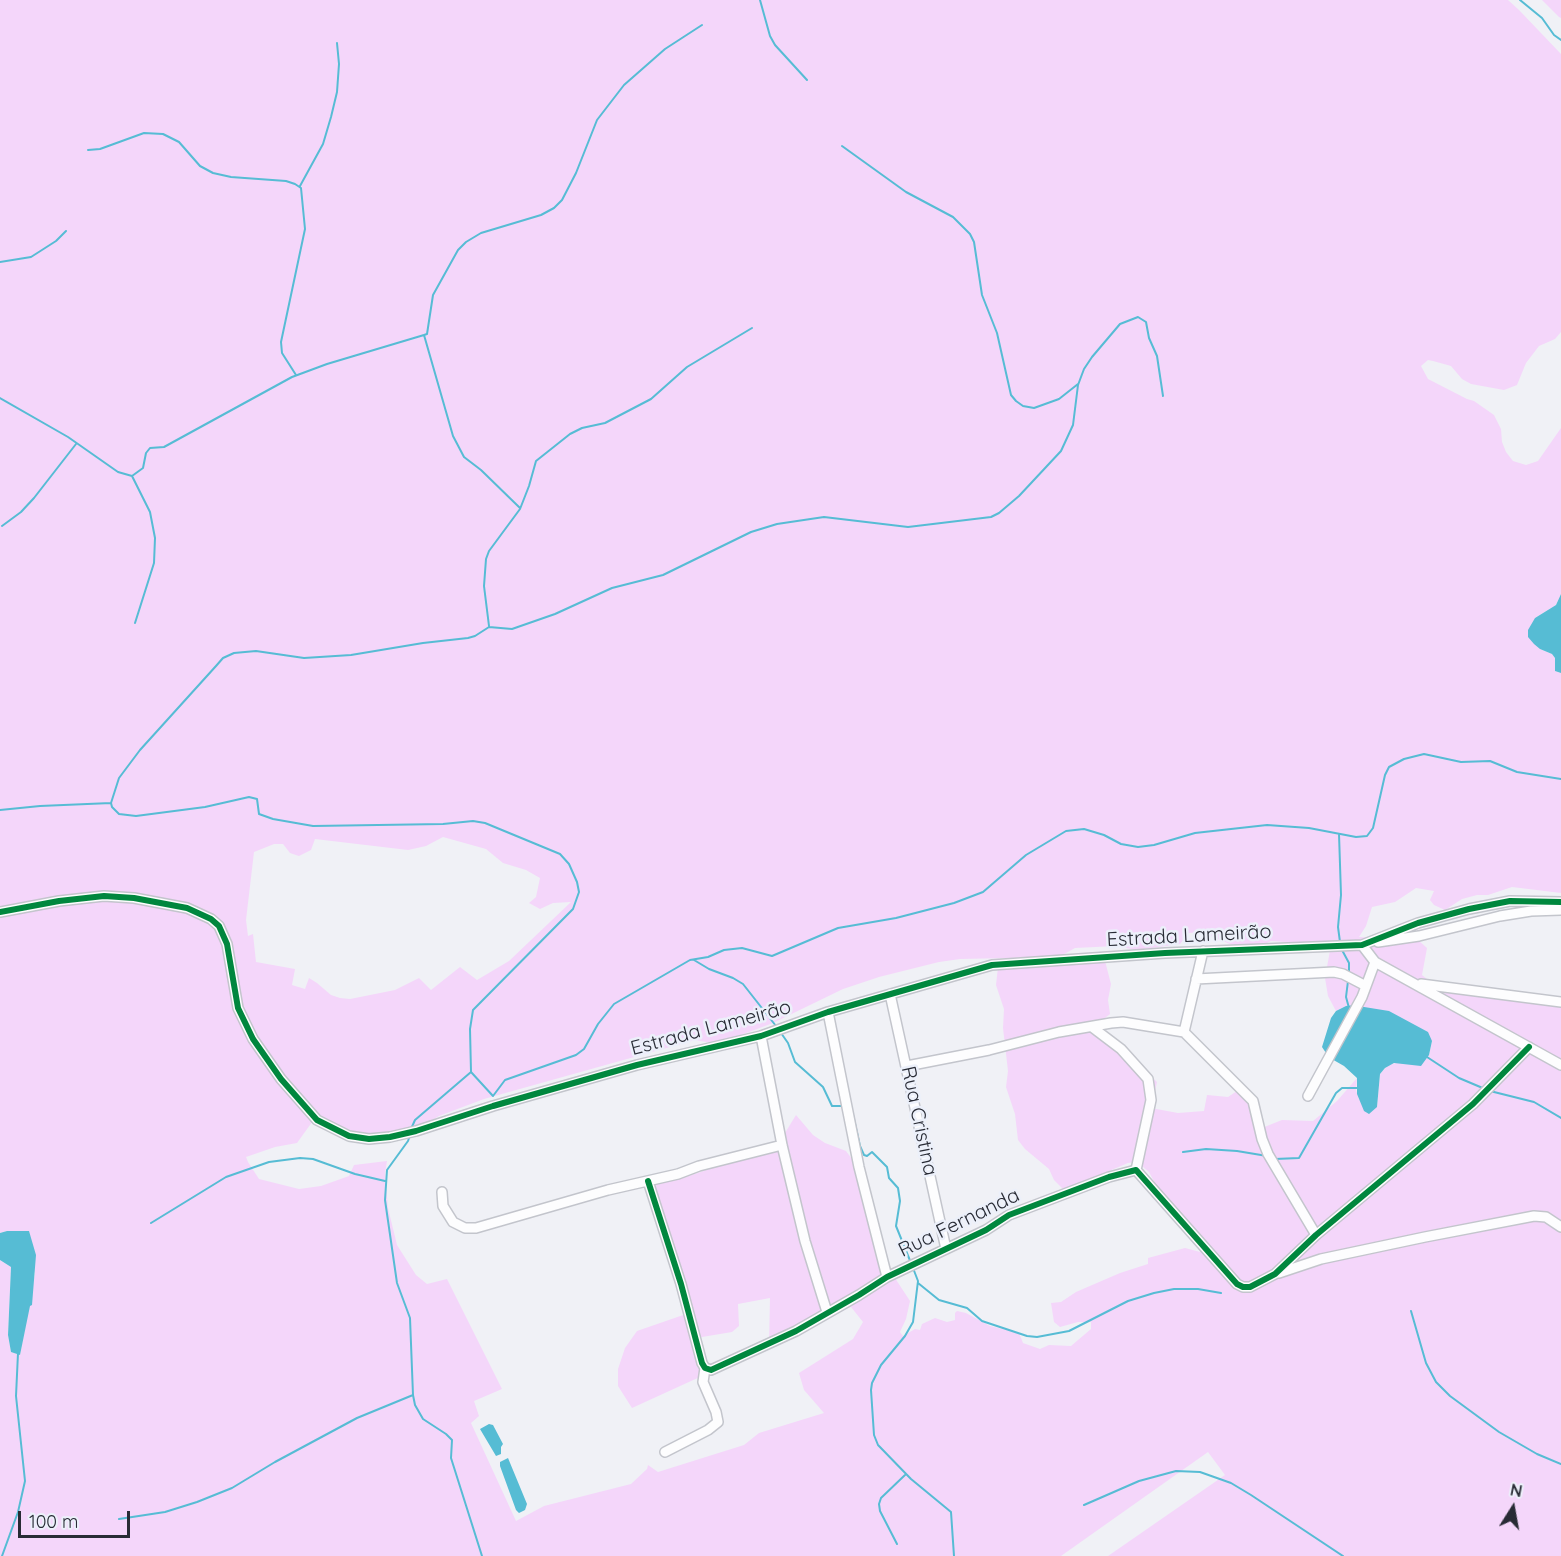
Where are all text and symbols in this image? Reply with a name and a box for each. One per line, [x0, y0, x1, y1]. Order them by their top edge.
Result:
street label: Estrada Lameirão [1106, 920, 1272, 952]
street label: Estrada Lameirão [628, 995, 794, 1061]
street label: Rua Cristina [896, 1064, 942, 1178]
street label: Rua Fernanda [895, 1183, 1023, 1263]
north arrow [1483, 1478, 1543, 1538]
text: N [1509, 1479, 1524, 1501]
scale bar [21, 1499, 134, 1537]
text: 100 m [29, 1510, 78, 1533]

